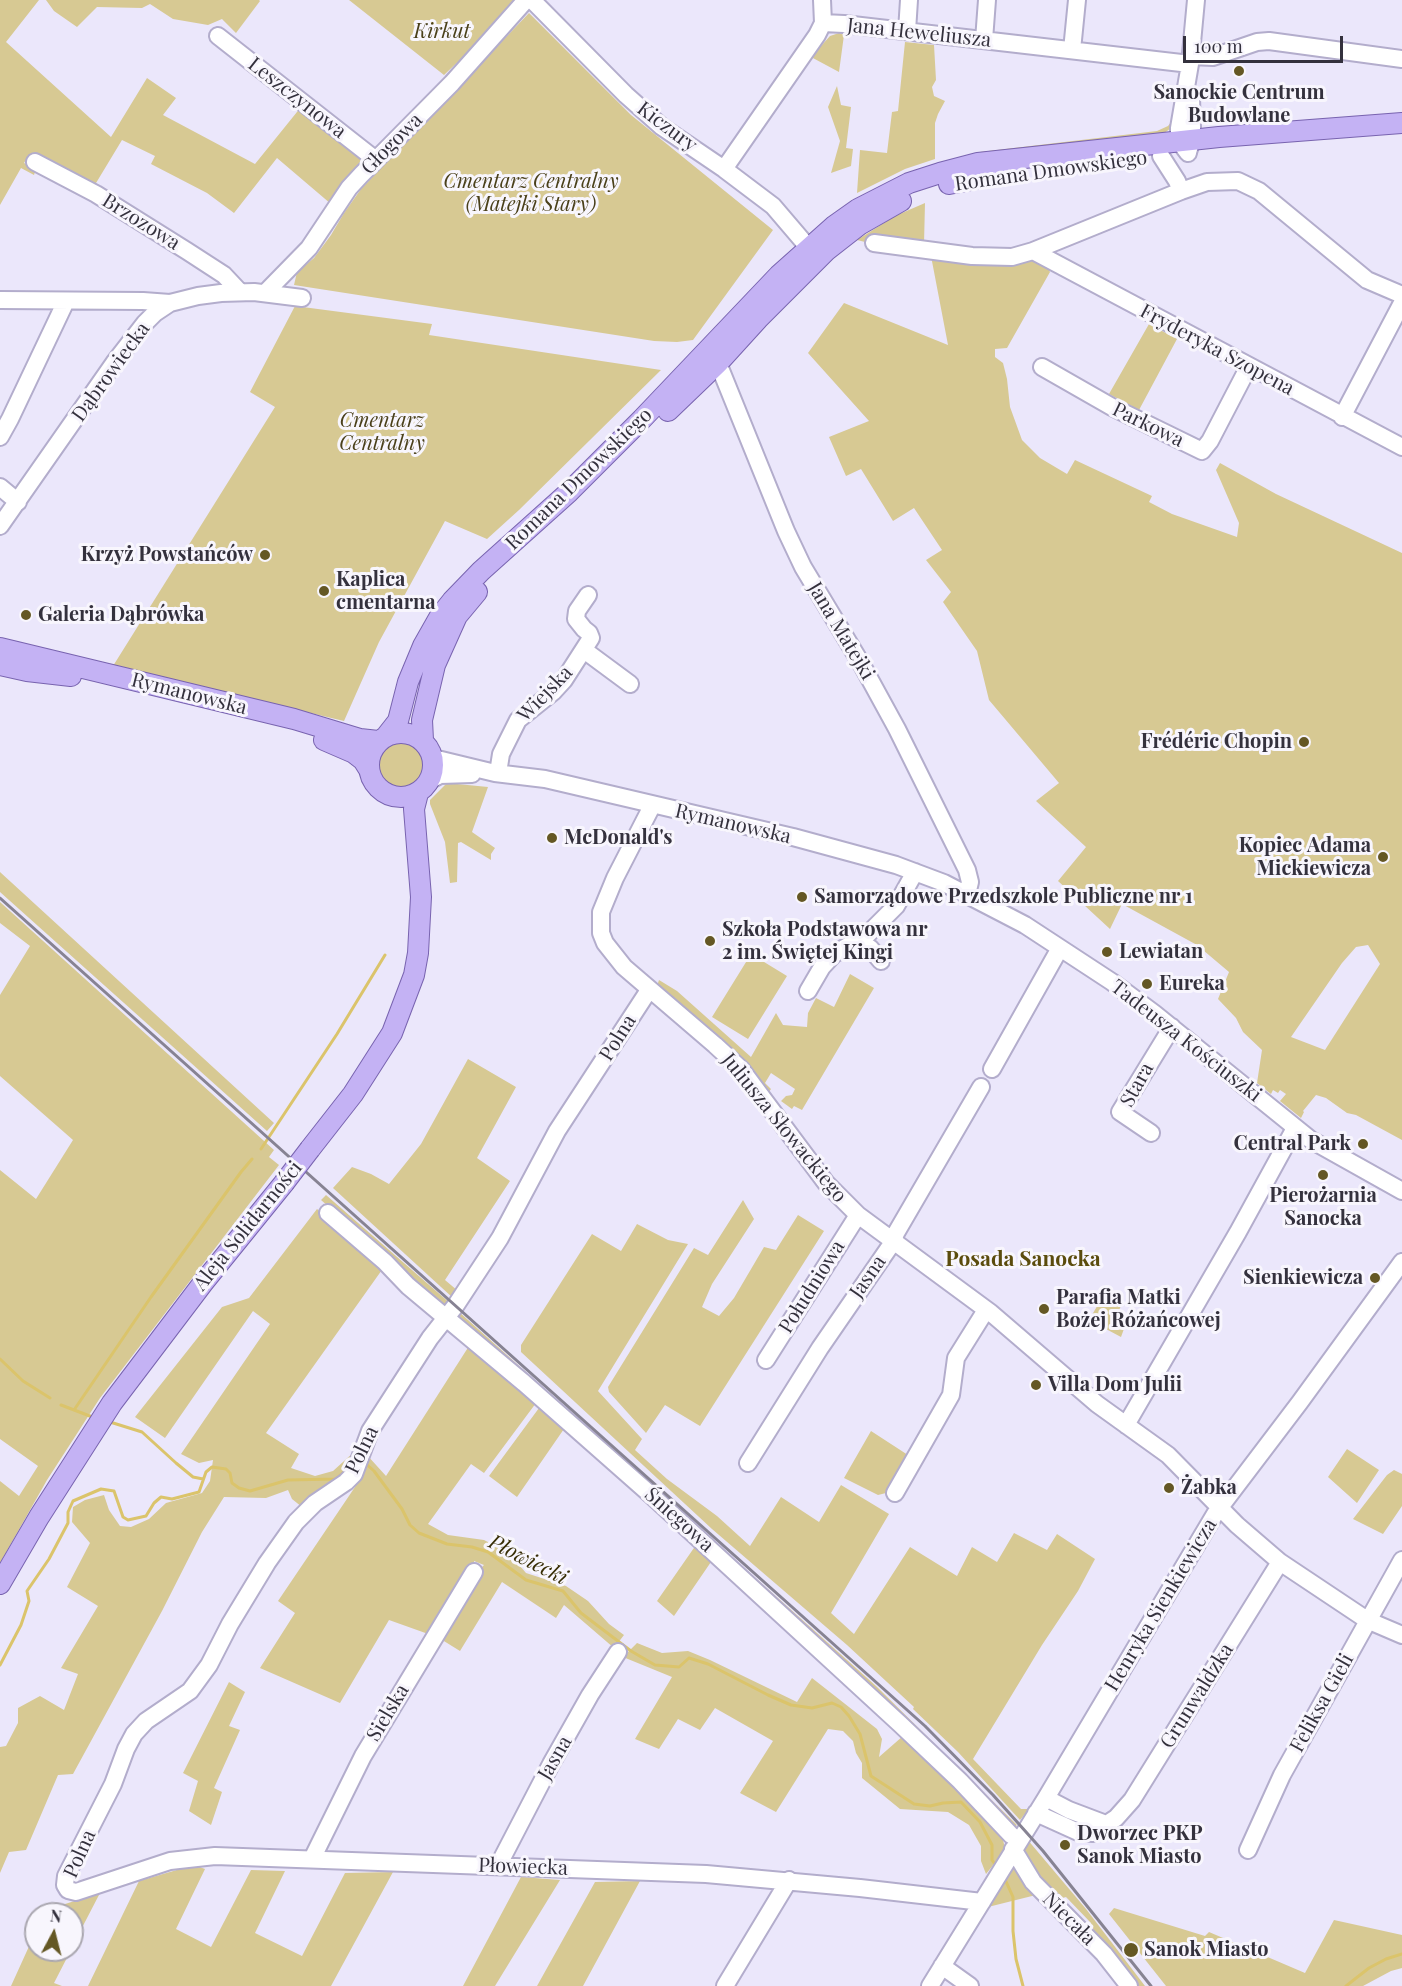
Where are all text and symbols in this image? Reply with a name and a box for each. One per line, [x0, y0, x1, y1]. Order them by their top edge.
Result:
street label: Jana Heweliusza [846, 14, 992, 52]
park label: Kirkut [414, 20, 470, 44]
scale bar [1186, 24, 1346, 62]
text: 100 m [1194, 34, 1243, 58]
street label: Leszczynowa [243, 52, 351, 144]
marker: Sanockie Centrum Budowlane [1232, 64, 1246, 78]
place label: Sanockie Centrum Budowlane [1153, 81, 1325, 128]
street label: Kiczury [632, 97, 702, 157]
street label: Głogowa [356, 108, 428, 180]
street label: Romana Dmowskiego [953, 146, 1149, 196]
park label: Cmentarz Centralny (Matejki Stary) [443, 170, 619, 217]
street label: Brzozowa [98, 189, 184, 255]
street label: Fryderyka Szopena [1136, 299, 1298, 401]
street label: Dąbrowiecka [67, 318, 155, 426]
street label: Parkowa [1108, 397, 1188, 453]
street label: Romana Dmowskiego [501, 403, 657, 555]
park label: Cmentarz Centralny [339, 409, 425, 456]
place label: Krzyż Powstańców [81, 543, 253, 567]
marker: Krzyż Powstańców [258, 548, 272, 562]
place label: Kaplica cmentarna [336, 568, 436, 615]
street label: Jana Matejki [802, 578, 880, 684]
marker: Kaplica cmentarna [317, 584, 331, 598]
place label: Galeria Dąbrówka [38, 603, 204, 627]
marker: Galeria Dąbrówka [19, 608, 33, 622]
street label: Wiejska [513, 661, 577, 727]
street label: Rymanowska [129, 668, 249, 720]
place label: Frédéric Chopin [1141, 730, 1292, 754]
marker: Frédéric Chopin [1297, 735, 1311, 749]
street label: Rymanowska [673, 799, 793, 849]
place label: McDonald's [564, 826, 673, 850]
marker: McDonald's [545, 831, 559, 845]
place label: Kopiec Adama Mickiewicza [1239, 834, 1371, 881]
marker: Kopiec Adama Mickiewicza [1376, 850, 1390, 864]
place label: Samorządowe Przedszkole Publiczne nr 1 [814, 885, 1193, 909]
marker: Samorządowe Przedszkole Publiczne nr 1 [795, 890, 809, 904]
place label: Szkoła Podstawowa nr 2 im. Świętej Kingi [722, 918, 927, 965]
marker: Szkoła Podstawowa nr 2 im. Świętej Kingi [703, 934, 717, 948]
place label: Lewiatan [1119, 940, 1203, 964]
marker: Lewiatan [1100, 945, 1114, 959]
place label: Eureka [1159, 972, 1225, 996]
street label: Tadeusza Kościuszki [1106, 975, 1266, 1107]
marker: Eureka [1140, 977, 1154, 991]
street label: Polna [595, 1010, 641, 1066]
street label: Juliusza Słowackiego [717, 1049, 851, 1207]
street label: Stara [1115, 1059, 1159, 1111]
place label: Central Park [1234, 1132, 1351, 1156]
marker: Central Park [1356, 1137, 1370, 1151]
street label: Aleja Solidarności [188, 1156, 308, 1296]
marker: Pierożarnia Sanocka [1316, 1168, 1330, 1182]
place label: Pierożarnia Sanocka [1269, 1184, 1377, 1231]
street label: Południowa [774, 1236, 850, 1338]
district label: Posada Sanocka [945, 1246, 1101, 1272]
street label: Jasna [845, 1251, 891, 1303]
place label: Sienkiewicza [1243, 1266, 1363, 1290]
marker: Sienkiewicza [1368, 1271, 1382, 1285]
place label: Parafia Matki Bożej Różańcowej [1056, 1286, 1221, 1333]
marker: Parafia Matki Bożej Różańcowej [1037, 1302, 1051, 1316]
place label: Villa Dom Julii [1048, 1373, 1182, 1397]
marker: Villa Dom Julii [1029, 1378, 1043, 1392]
street label: Polna [340, 1422, 384, 1478]
place label: Żabka [1181, 1476, 1237, 1500]
marker: Żabka [1162, 1481, 1176, 1495]
street label: Śniegowa [639, 1483, 719, 1557]
street label: Henryka Sienkiewicza [1100, 1514, 1222, 1696]
water label: Płowiecki [484, 1529, 572, 1591]
street label: Grunwaldzka [1155, 1639, 1239, 1753]
street label: Feliksa Gieli [1285, 1649, 1359, 1757]
street label: Sielska [362, 1680, 414, 1746]
street label: Jasna [533, 1732, 577, 1784]
place label: Dworzec PKP Sanok Miasto [1077, 1822, 1202, 1869]
street label: Polna [59, 1826, 101, 1882]
marker: Dworzec PKP Sanok Miasto [1058, 1838, 1072, 1852]
street label: Płowiecka [478, 1853, 568, 1881]
street label: Niecała [1037, 1887, 1101, 1951]
north arrow [24, 1902, 84, 1962]
text: N [49, 1904, 63, 1927]
place label: Sanok Miasto [1144, 1938, 1268, 1962]
marker: Sanok Miasto [1122, 1941, 1140, 1959]

